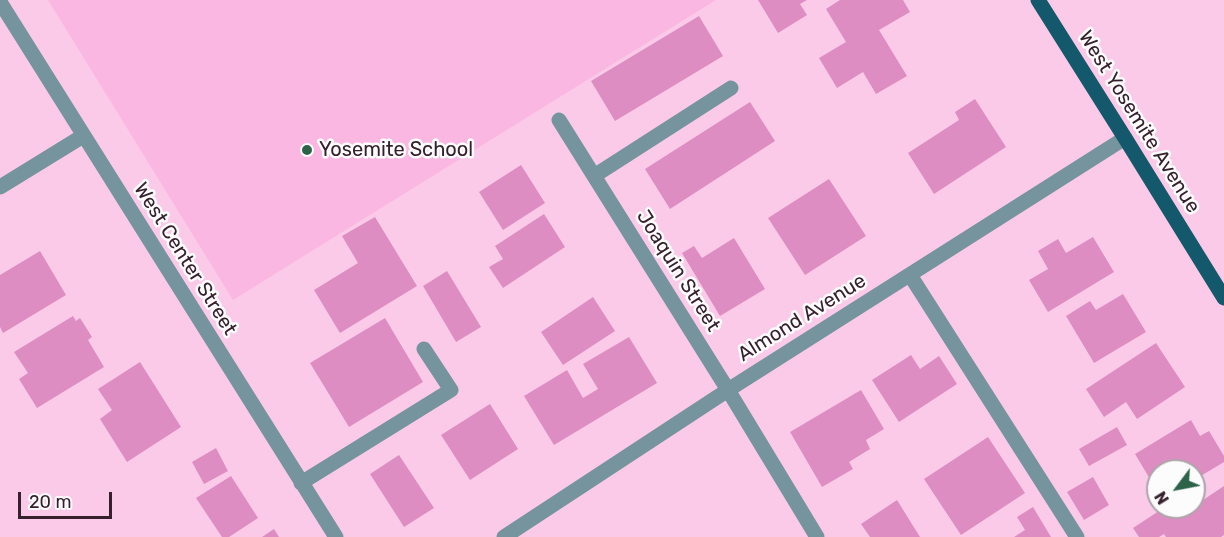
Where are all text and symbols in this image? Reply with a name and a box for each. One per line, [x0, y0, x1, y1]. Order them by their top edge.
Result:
street label: West Yosemite Avenue [1073, 26, 1205, 218]
place label: Yosemite School [319, 138, 473, 162]
marker: Yosemite School [300, 143, 314, 157]
street label: West Center Street [128, 178, 242, 340]
street label: Joaquin Street [631, 206, 725, 336]
street label: Almond Avenue [734, 269, 870, 367]
north arrow [1146, 459, 1206, 519]
scale bar [21, 480, 116, 518]
text: N [1151, 488, 1173, 508]
text: 20 m [29, 491, 71, 513]

